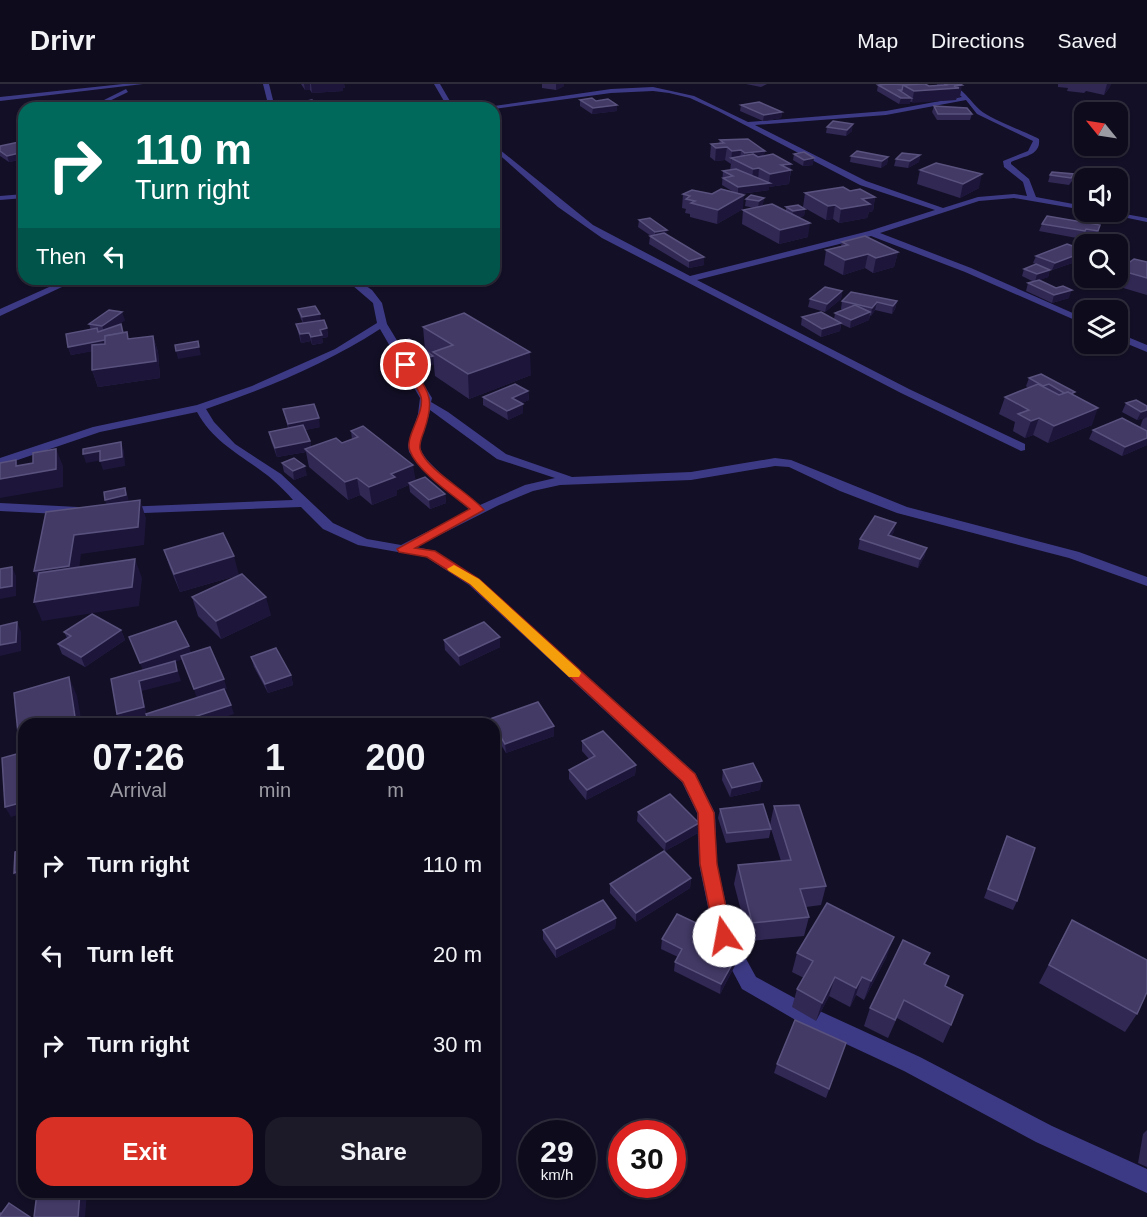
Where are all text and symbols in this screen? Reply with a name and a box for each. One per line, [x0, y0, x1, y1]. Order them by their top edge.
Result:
text: Drivr [30, 25, 95, 56]
text: Map [857, 29, 898, 52]
text: Directions [931, 29, 1024, 52]
text: Saved [1057, 29, 1117, 52]
north arrow [1074, 102, 1128, 156]
map controls [1074, 102, 1128, 354]
icon: right [36, 126, 114, 204]
text: 110 m [135, 126, 252, 173]
button: sound [1074, 168, 1128, 222]
text: Turn right [135, 175, 250, 205]
button: search [1074, 234, 1128, 288]
icon: left [98, 240, 131, 273]
text: Then [36, 244, 86, 269]
button: layers [1074, 300, 1128, 354]
pin [380, 339, 431, 390]
icon: arrive [389, 348, 422, 381]
text: 07:26 [92, 737, 184, 778]
text: 1 [265, 737, 285, 778]
text: 200 [365, 737, 426, 778]
text: Arrival [110, 779, 167, 801]
text: min [259, 779, 291, 801]
text: m [387, 779, 404, 801]
icon: right [36, 849, 69, 882]
text: Turn right [87, 852, 189, 877]
text: 110 m [422, 852, 482, 877]
position arrow [692, 904, 756, 968]
icon: left [36, 939, 69, 972]
text: Turn left [87, 942, 173, 967]
text: 20 m [433, 942, 482, 967]
icon: right [36, 1029, 69, 1062]
text: Turn right [87, 1032, 189, 1057]
text: 30 m [433, 1032, 482, 1057]
button: Exit [36, 1117, 253, 1186]
button: Share [265, 1117, 482, 1186]
speed limit sign: 30 [608, 1120, 686, 1198]
text: 29 [540, 1135, 574, 1168]
text: km/h [541, 1166, 573, 1183]

